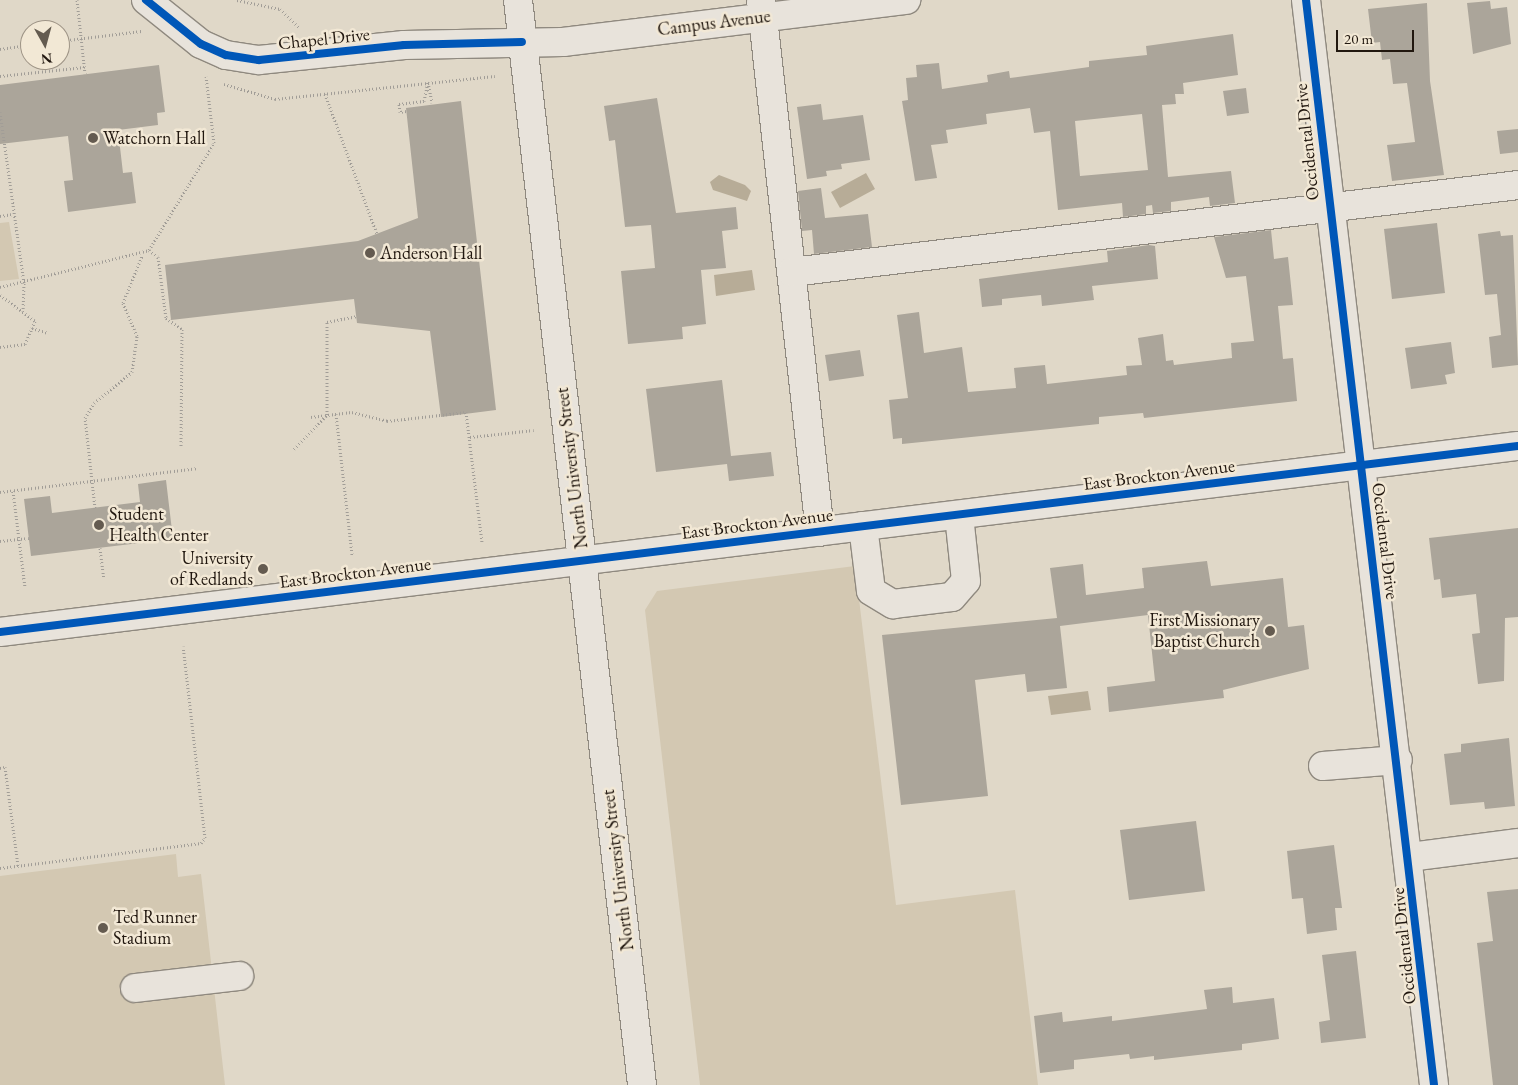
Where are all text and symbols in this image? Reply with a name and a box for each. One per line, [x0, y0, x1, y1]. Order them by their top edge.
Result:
street label: Campus Avenue [656, 5, 772, 41]
north arrow [20, 20, 70, 70]
scale bar [1338, 20, 1416, 52]
street label: Chapel Drive [277, 23, 371, 55]
text: 20 m [1344, 29, 1373, 48]
text: N [40, 49, 53, 69]
street label: Occidental Drive [1290, 83, 1324, 201]
place label: Watchorn Hall [103, 127, 206, 149]
marker: Watchorn Hall [87, 132, 99, 144]
place label: Anderson Hall [380, 242, 482, 264]
marker: Anderson Hall [364, 247, 376, 259]
street label: North University Street [551, 386, 593, 550]
street label: East Brockton Avenue [1082, 455, 1236, 495]
street label: Occidental Drive [1367, 481, 1403, 601]
place label: Student Health Center [109, 504, 209, 546]
street label: East Brockton Avenue [680, 504, 834, 544]
marker: Student Health Center [93, 519, 105, 531]
place label: University of Redlands [170, 548, 253, 590]
street label: East Brockton Avenue [278, 553, 432, 593]
marker: University of Redlands [257, 563, 269, 575]
place label: First Missionary Baptist Church [1149, 610, 1260, 652]
marker: First Missionary Baptist Church [1264, 625, 1276, 637]
street label: North University Street [597, 788, 639, 952]
street label: Occidental Drive [1387, 887, 1421, 1005]
place label: Ted Runner Stadium [113, 907, 197, 950]
marker: Ted Runner Stadium [97, 922, 109, 934]

